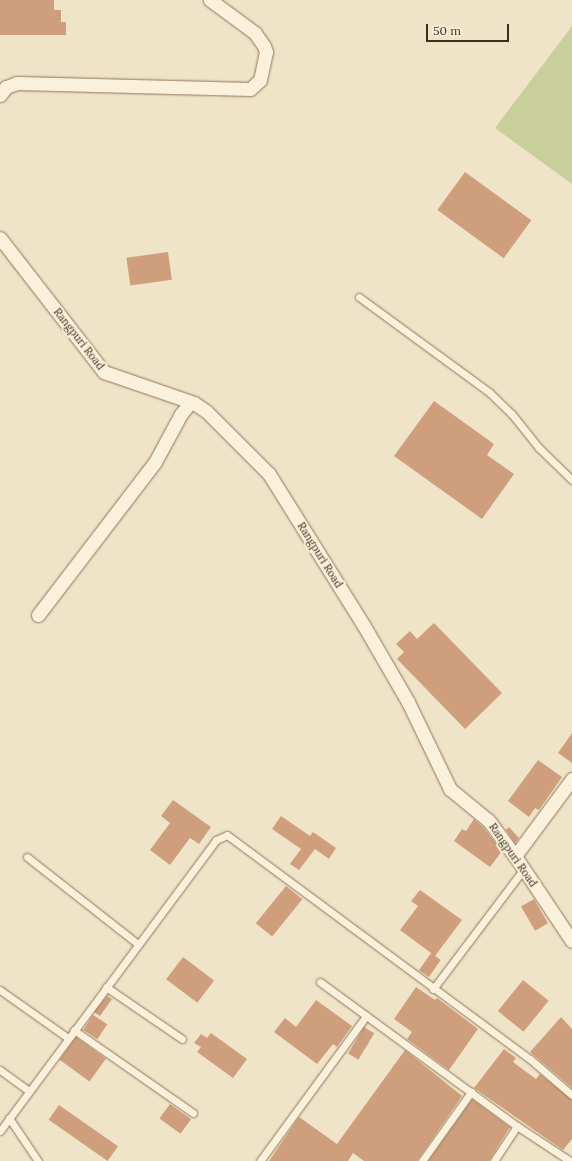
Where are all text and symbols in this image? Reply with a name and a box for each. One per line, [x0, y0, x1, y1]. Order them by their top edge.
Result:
scale bar [428, 16, 511, 42]
text: 50 m [433, 23, 461, 38]
street label: Rangpuri Road [51, 305, 107, 373]
street label: Rangpuri Road [295, 520, 345, 590]
street label: Rangpuri Road [486, 821, 540, 889]

